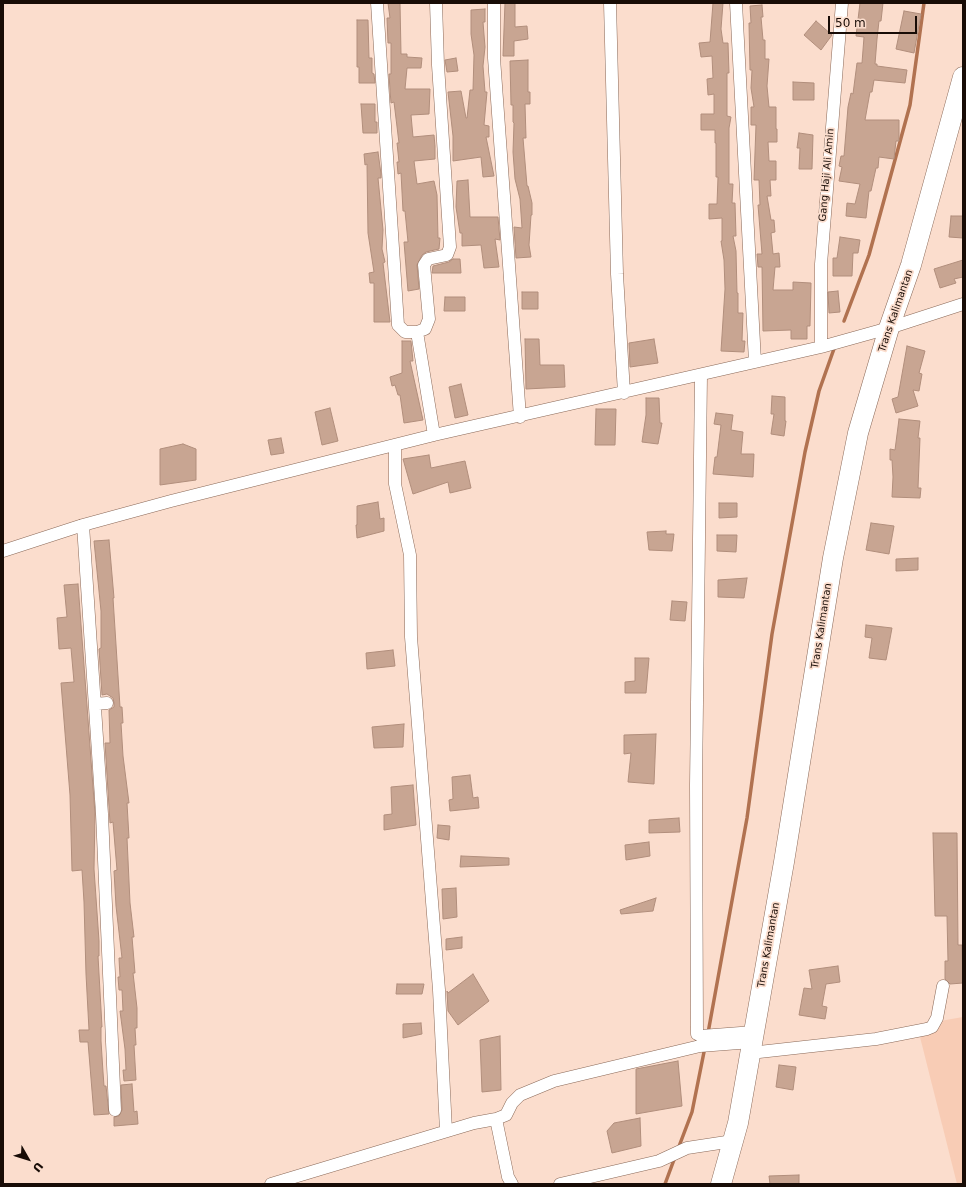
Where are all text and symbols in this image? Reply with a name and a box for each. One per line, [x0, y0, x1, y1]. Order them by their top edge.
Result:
scale bar [830, 8, 919, 34]
text: 50 m [835, 16, 866, 30]
street label: Gang Haji Ali Amin [817, 128, 837, 222]
street label: Trans Kalimantan [876, 268, 916, 354]
street label: Trans Kalimantan [809, 582, 835, 670]
street label: Trans Kalimantan [756, 901, 782, 989]
north arrow [8, 1139, 48, 1179]
text: U [30, 1159, 46, 1174]

